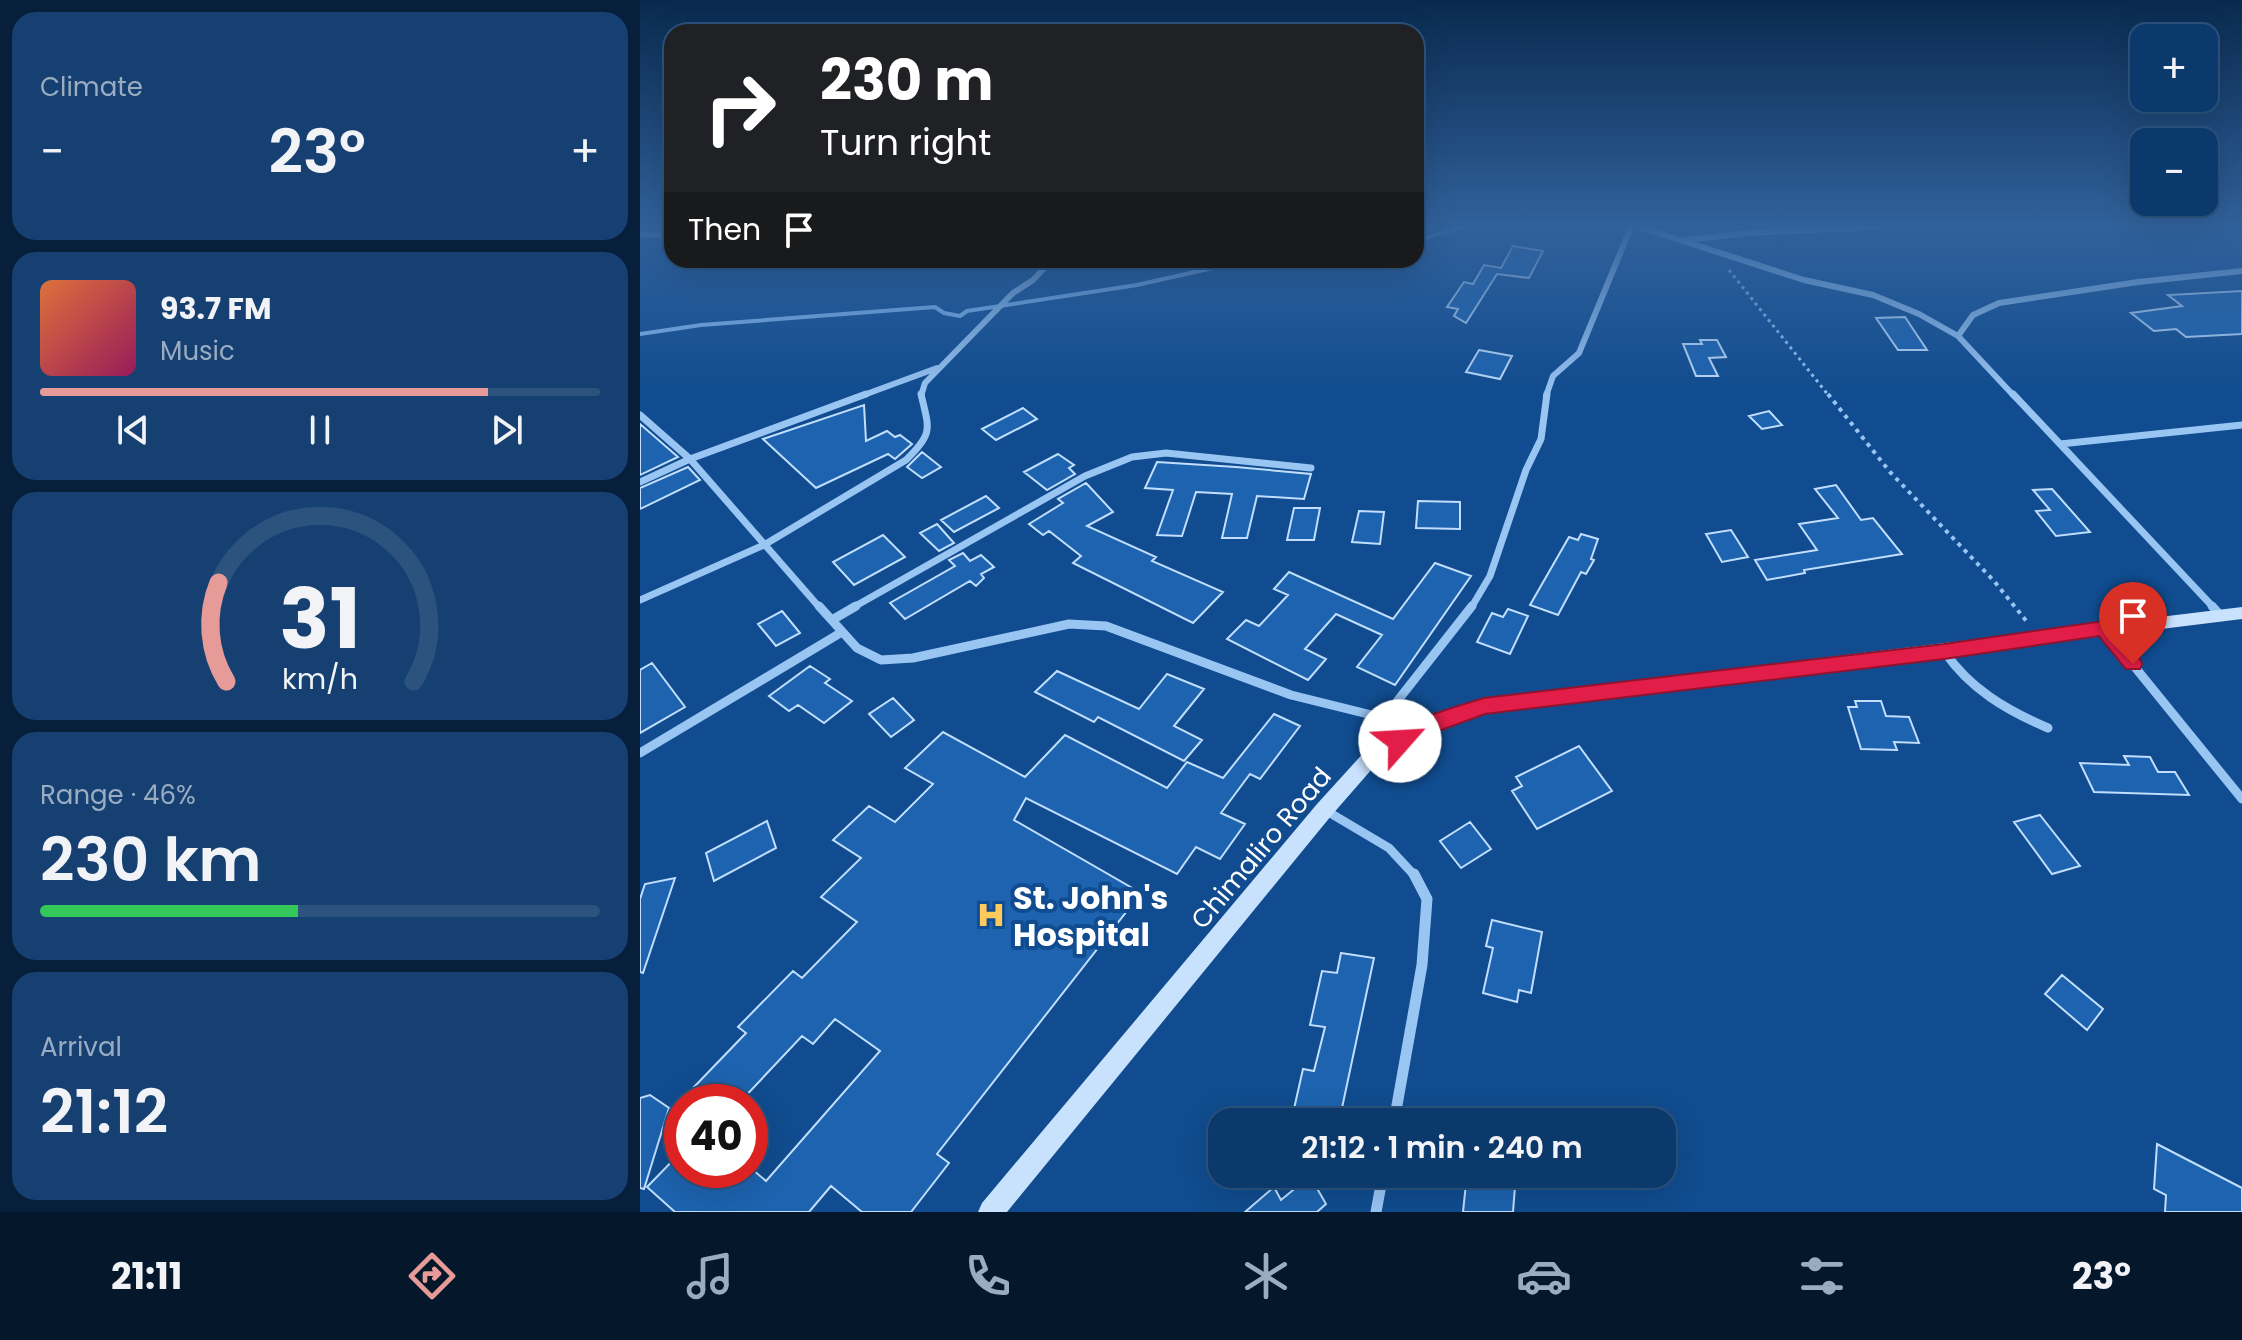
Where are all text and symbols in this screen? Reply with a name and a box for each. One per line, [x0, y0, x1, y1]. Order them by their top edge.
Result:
map controls [2130, 24, 2218, 216]
button: + [2130, 24, 2218, 112]
text: 230 m [820, 41, 994, 120]
icon: right [688, 56, 792, 160]
text: Climate [40, 69, 143, 105]
text: 23° [269, 110, 366, 194]
text: Turn right [820, 117, 991, 168]
text: − [40, 121, 64, 182]
text: + [570, 121, 600, 182]
button: − [2130, 128, 2218, 216]
text: Then [688, 208, 761, 251]
icon: arrive [777, 208, 821, 252]
text: 93.7 FM [160, 287, 271, 330]
text: Music [160, 333, 235, 369]
icon: previous [111, 408, 155, 452]
icon: pause [298, 408, 342, 452]
icon: next [485, 408, 529, 452]
text: 31 [279, 561, 361, 677]
pin [2099, 582, 2167, 664]
icon: arrive [2111, 594, 2155, 638]
text: km/h [282, 659, 358, 699]
position arrow [1358, 699, 1442, 783]
street label: Chimaliro Road [1183, 759, 1339, 937]
text: Range · 46% [40, 777, 196, 813]
text: 230 km [40, 818, 261, 902]
place label: St. John's Hospital [1013, 875, 1168, 957]
hospital icon: St. John's Hospital [976, 900, 1006, 930]
text: Arrival [40, 1029, 122, 1065]
text: 21:12 [40, 1070, 168, 1154]
speed limit sign: 40 [664, 1084, 768, 1188]
text: 21:12 · 1 min · 240 m [1301, 1126, 1583, 1169]
icon: directions [404, 1248, 460, 1304]
icon: music [682, 1248, 738, 1304]
icon: phone [960, 1248, 1016, 1304]
icon: climate [1238, 1248, 1294, 1304]
icon: car [1516, 1248, 1572, 1304]
icon: filters [1794, 1248, 1850, 1304]
text: 21:11 [111, 1251, 182, 1302]
text: 23° [2072, 1251, 2131, 1302]

